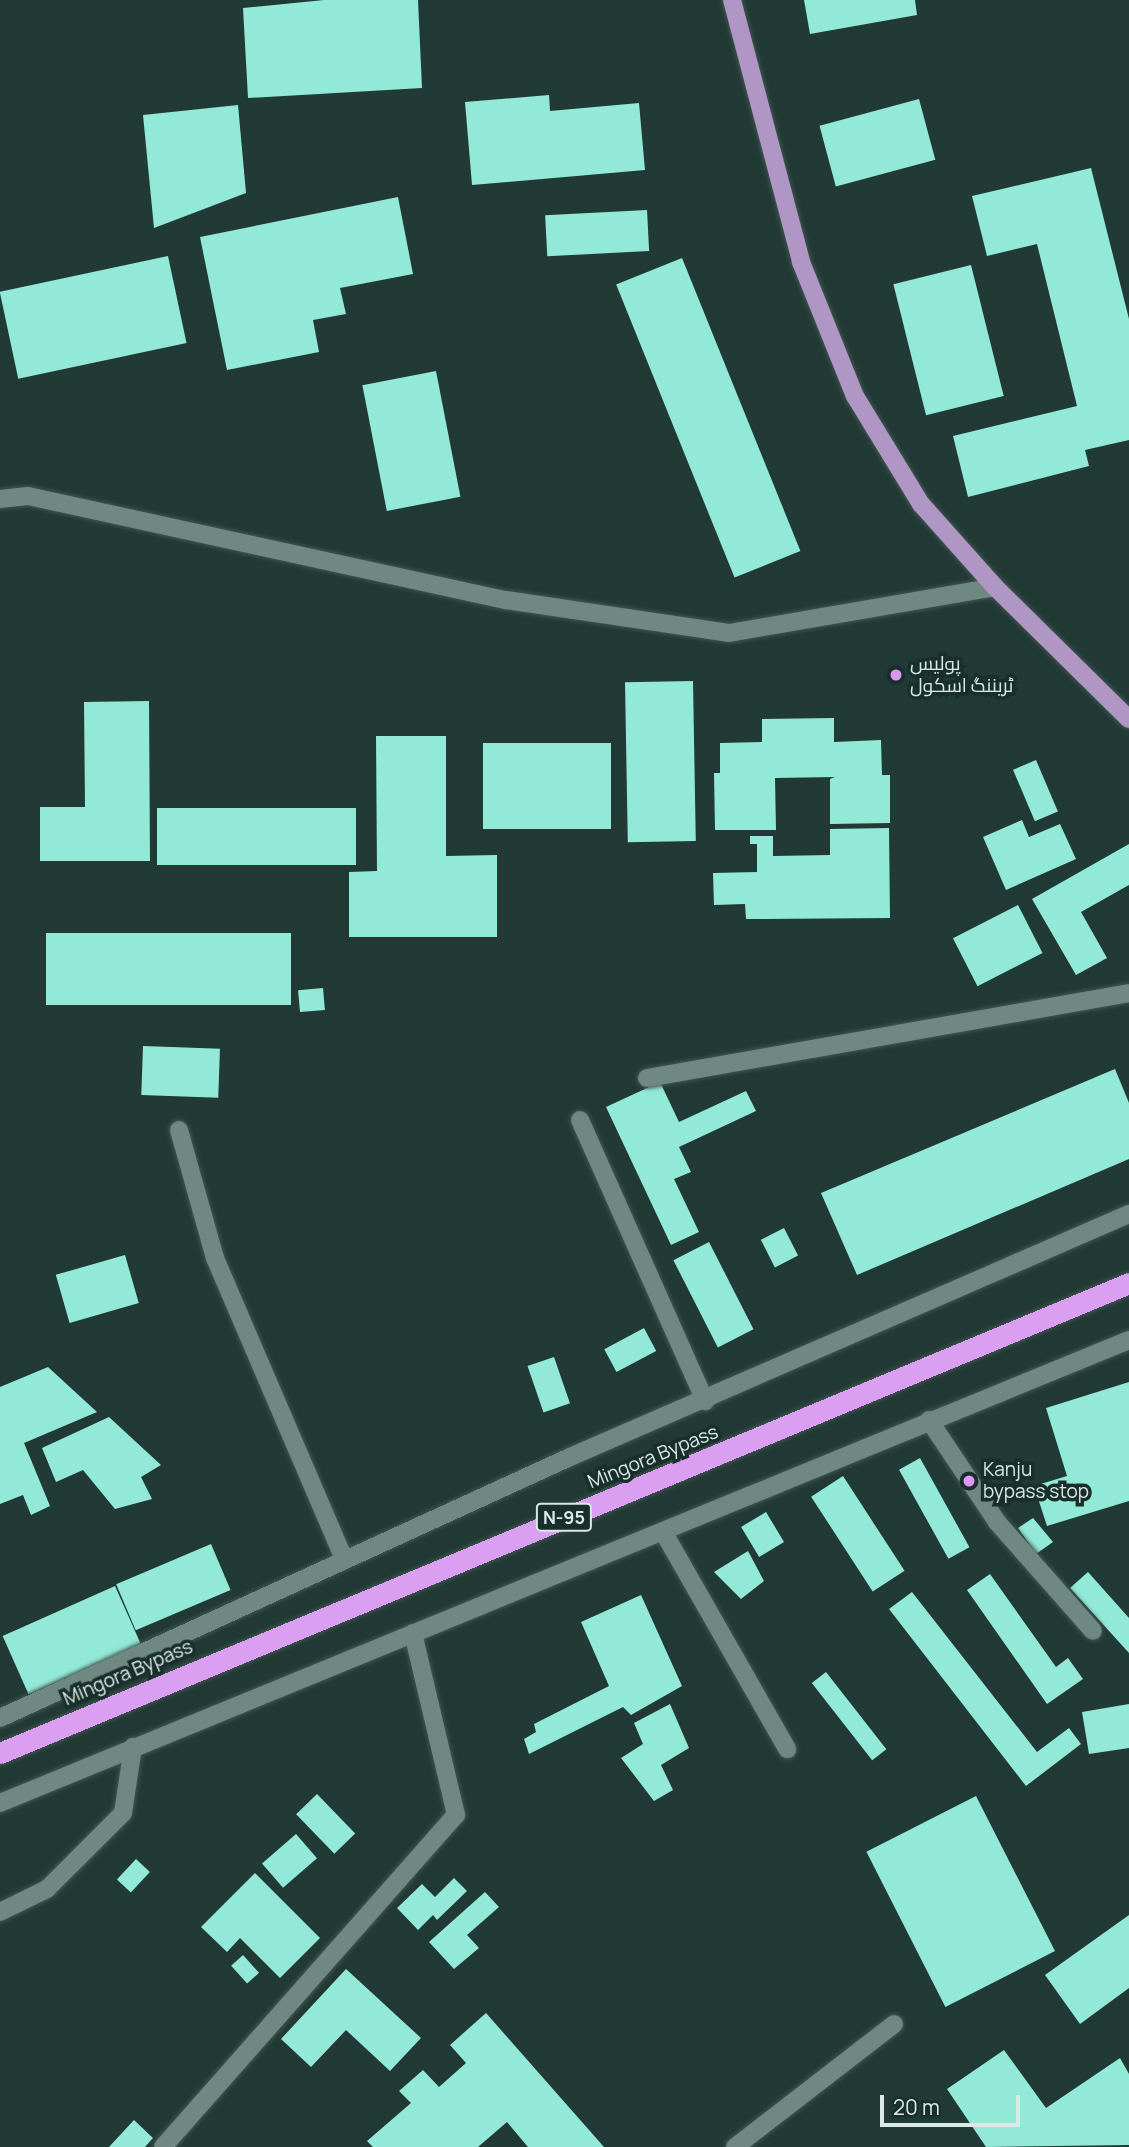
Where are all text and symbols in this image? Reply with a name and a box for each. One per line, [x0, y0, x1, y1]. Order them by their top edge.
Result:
place label: پولیس ٹریننگ اسکول [910, 653, 1013, 697]
marker: پولیس ٹریننگ اسکول [888, 667, 904, 683]
street label: Mingora Bypass [585, 1421, 721, 1493]
place label: Kanju bypass stop [983, 1459, 1089, 1503]
marker: Kanju bypass stop [961, 1473, 977, 1489]
road number: N-95 [534, 1502, 594, 1532]
street label: Mingora Bypass [60, 1635, 196, 1711]
scale bar [884, 2080, 1024, 2124]
text: 20 m [893, 2093, 940, 2121]

